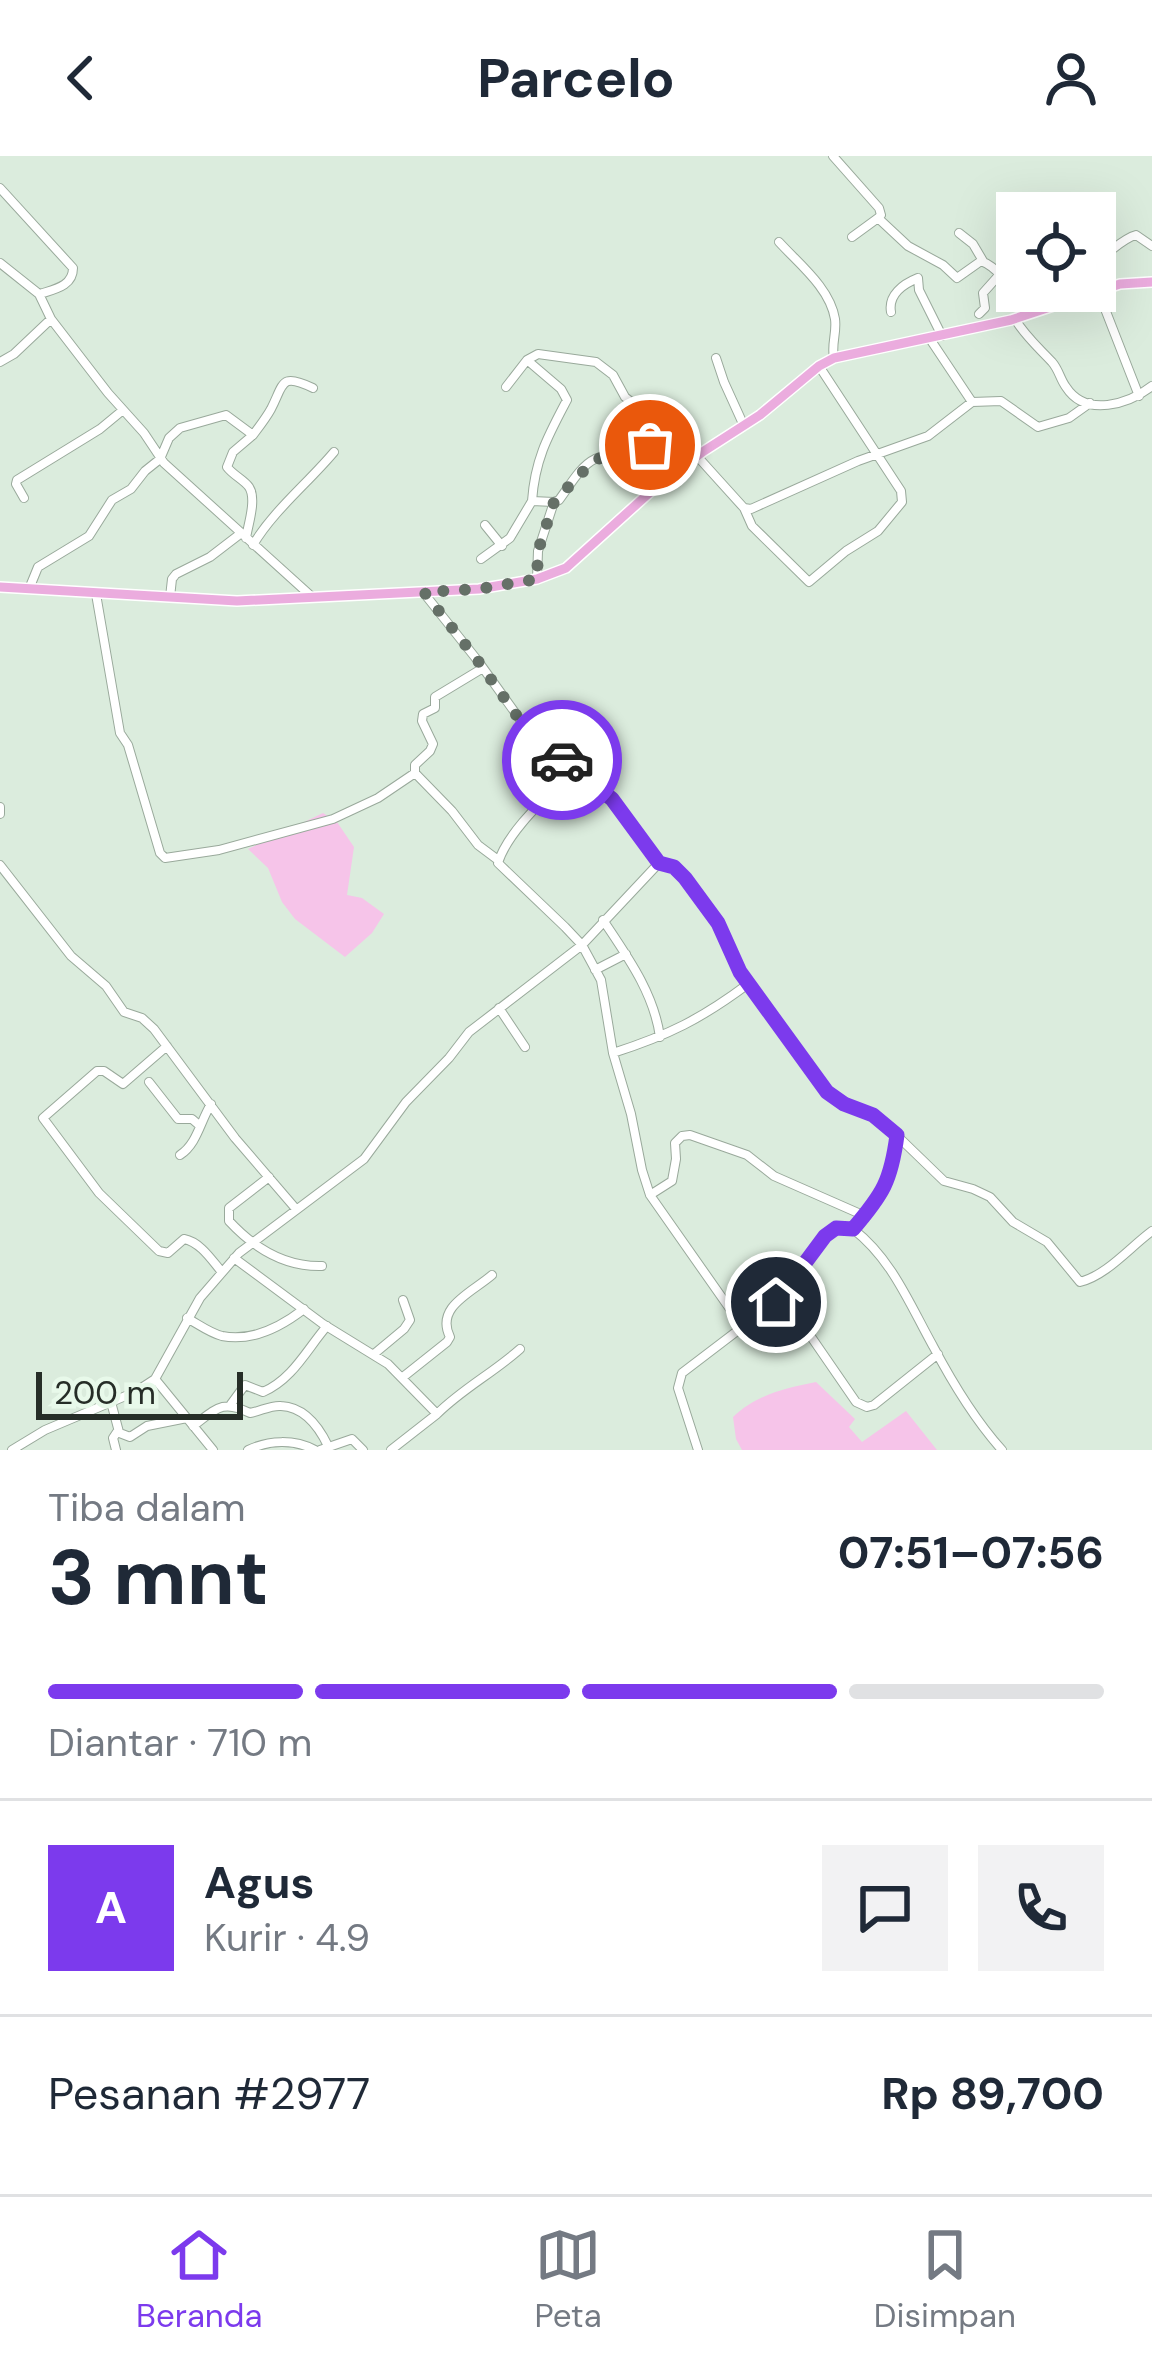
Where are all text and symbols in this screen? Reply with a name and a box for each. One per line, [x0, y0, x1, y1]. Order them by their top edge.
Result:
text: Parcelo [477, 43, 675, 114]
icon: back [48, 45, 114, 111]
icon: person [1038, 45, 1104, 111]
map controls [996, 192, 1116, 312]
button: locate [996, 192, 1116, 312]
pin [599, 394, 701, 496]
icon: bag [617, 412, 683, 478]
courier [502, 700, 622, 820]
icon: car [529, 727, 595, 793]
pin [725, 1251, 827, 1353]
icon: home [743, 1269, 809, 1335]
scale bar [36, 1366, 243, 1419]
text: 200 m [54, 1371, 156, 1414]
text: Tiba dalam [48, 1482, 246, 1533]
text: 07:51–07:56 [838, 1523, 1104, 1582]
text: 3 mnt [48, 1527, 269, 1628]
text: Diantar · 710 m [48, 1717, 312, 1768]
button: chat [822, 1845, 948, 1971]
button: phone [978, 1845, 1104, 1971]
text: Agus [204, 1853, 314, 1912]
text: A [95, 1878, 127, 1937]
text: Kurir · 4.9 [204, 1912, 370, 1963]
text: Pesanan #2977 [48, 2064, 370, 2123]
text: Rp 89,700 [881, 2064, 1104, 2123]
tab: Beranda [136, 2222, 262, 2337]
tab: Peta [535, 2222, 602, 2337]
tab: Disimpan [874, 2222, 1016, 2337]

